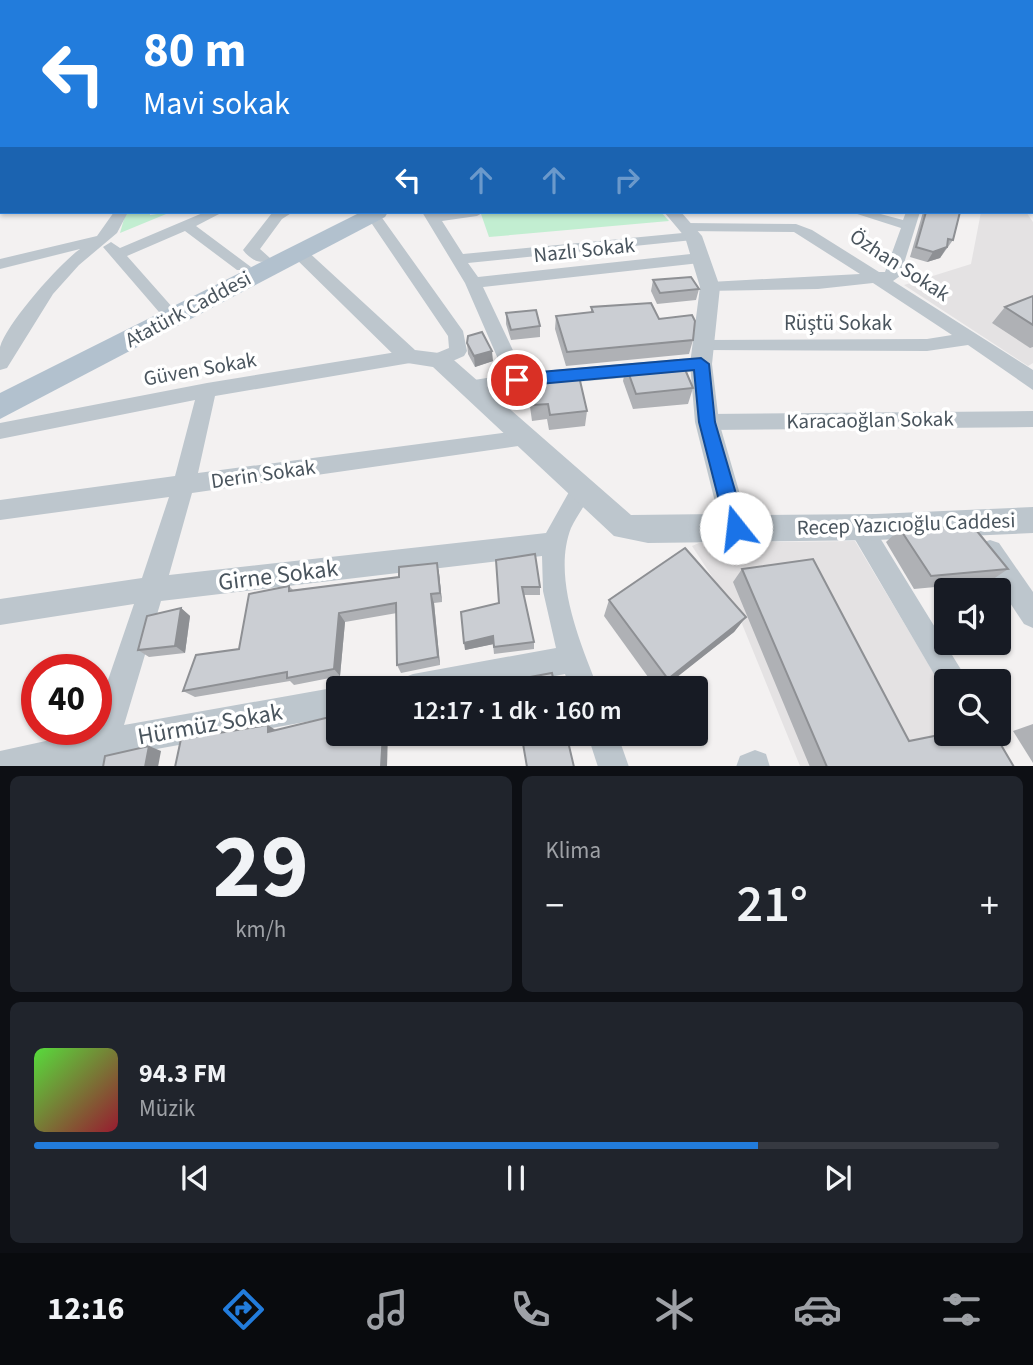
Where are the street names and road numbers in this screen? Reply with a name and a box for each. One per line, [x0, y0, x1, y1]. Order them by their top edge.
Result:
street label: Özhan Sokak [844, 221, 957, 309]
street label: Nazlı Sokak [532, 230, 637, 270]
street label: Atatürk Caddesi [120, 263, 256, 355]
street label: Rüştü Sokak [784, 308, 893, 338]
street label: Güven Sokak [141, 344, 259, 394]
street label: Karacaoğlan Sokak [786, 404, 955, 436]
street label: Derin Sokak [209, 452, 318, 496]
street label: Recep Yazıcıoğlu Caddesi [796, 505, 1016, 543]
street label: Girne Sokak [216, 551, 340, 600]
street label: Hürmüz Sokak [135, 695, 285, 754]

